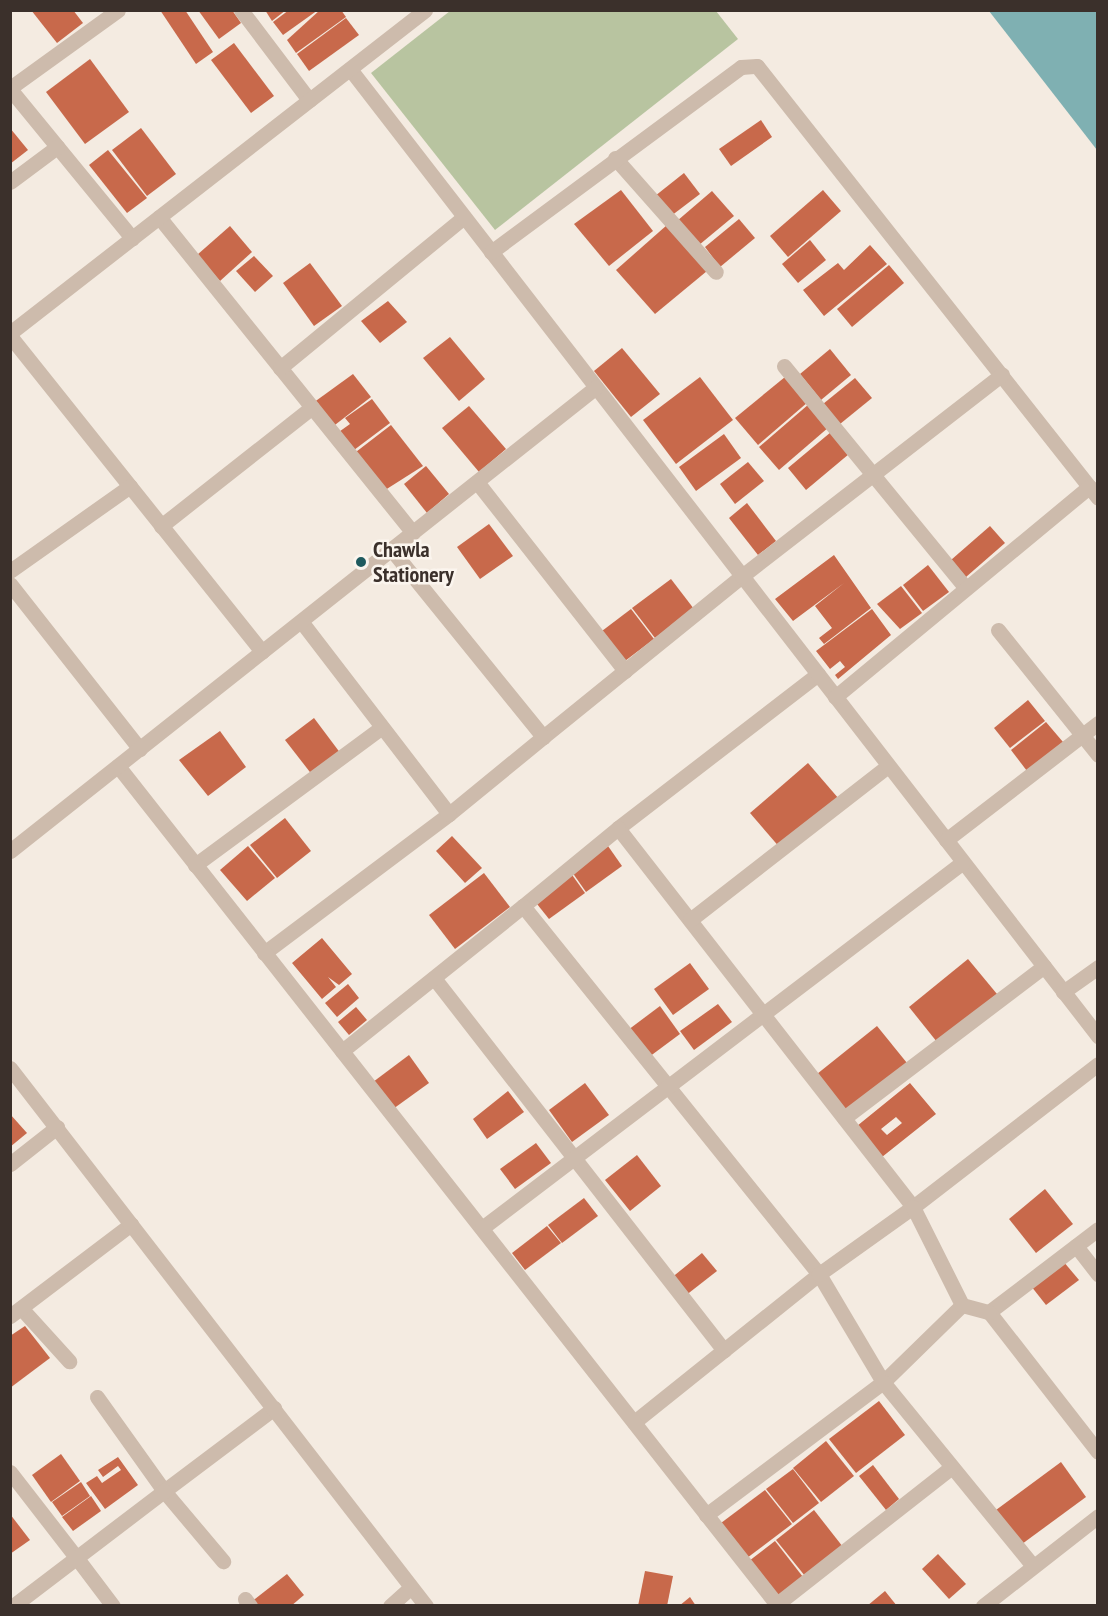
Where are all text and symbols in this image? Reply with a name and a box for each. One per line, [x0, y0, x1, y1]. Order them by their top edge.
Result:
place label: Chawla Stationery [373, 536, 454, 588]
marker: Chawla Stationery [354, 555, 368, 569]

